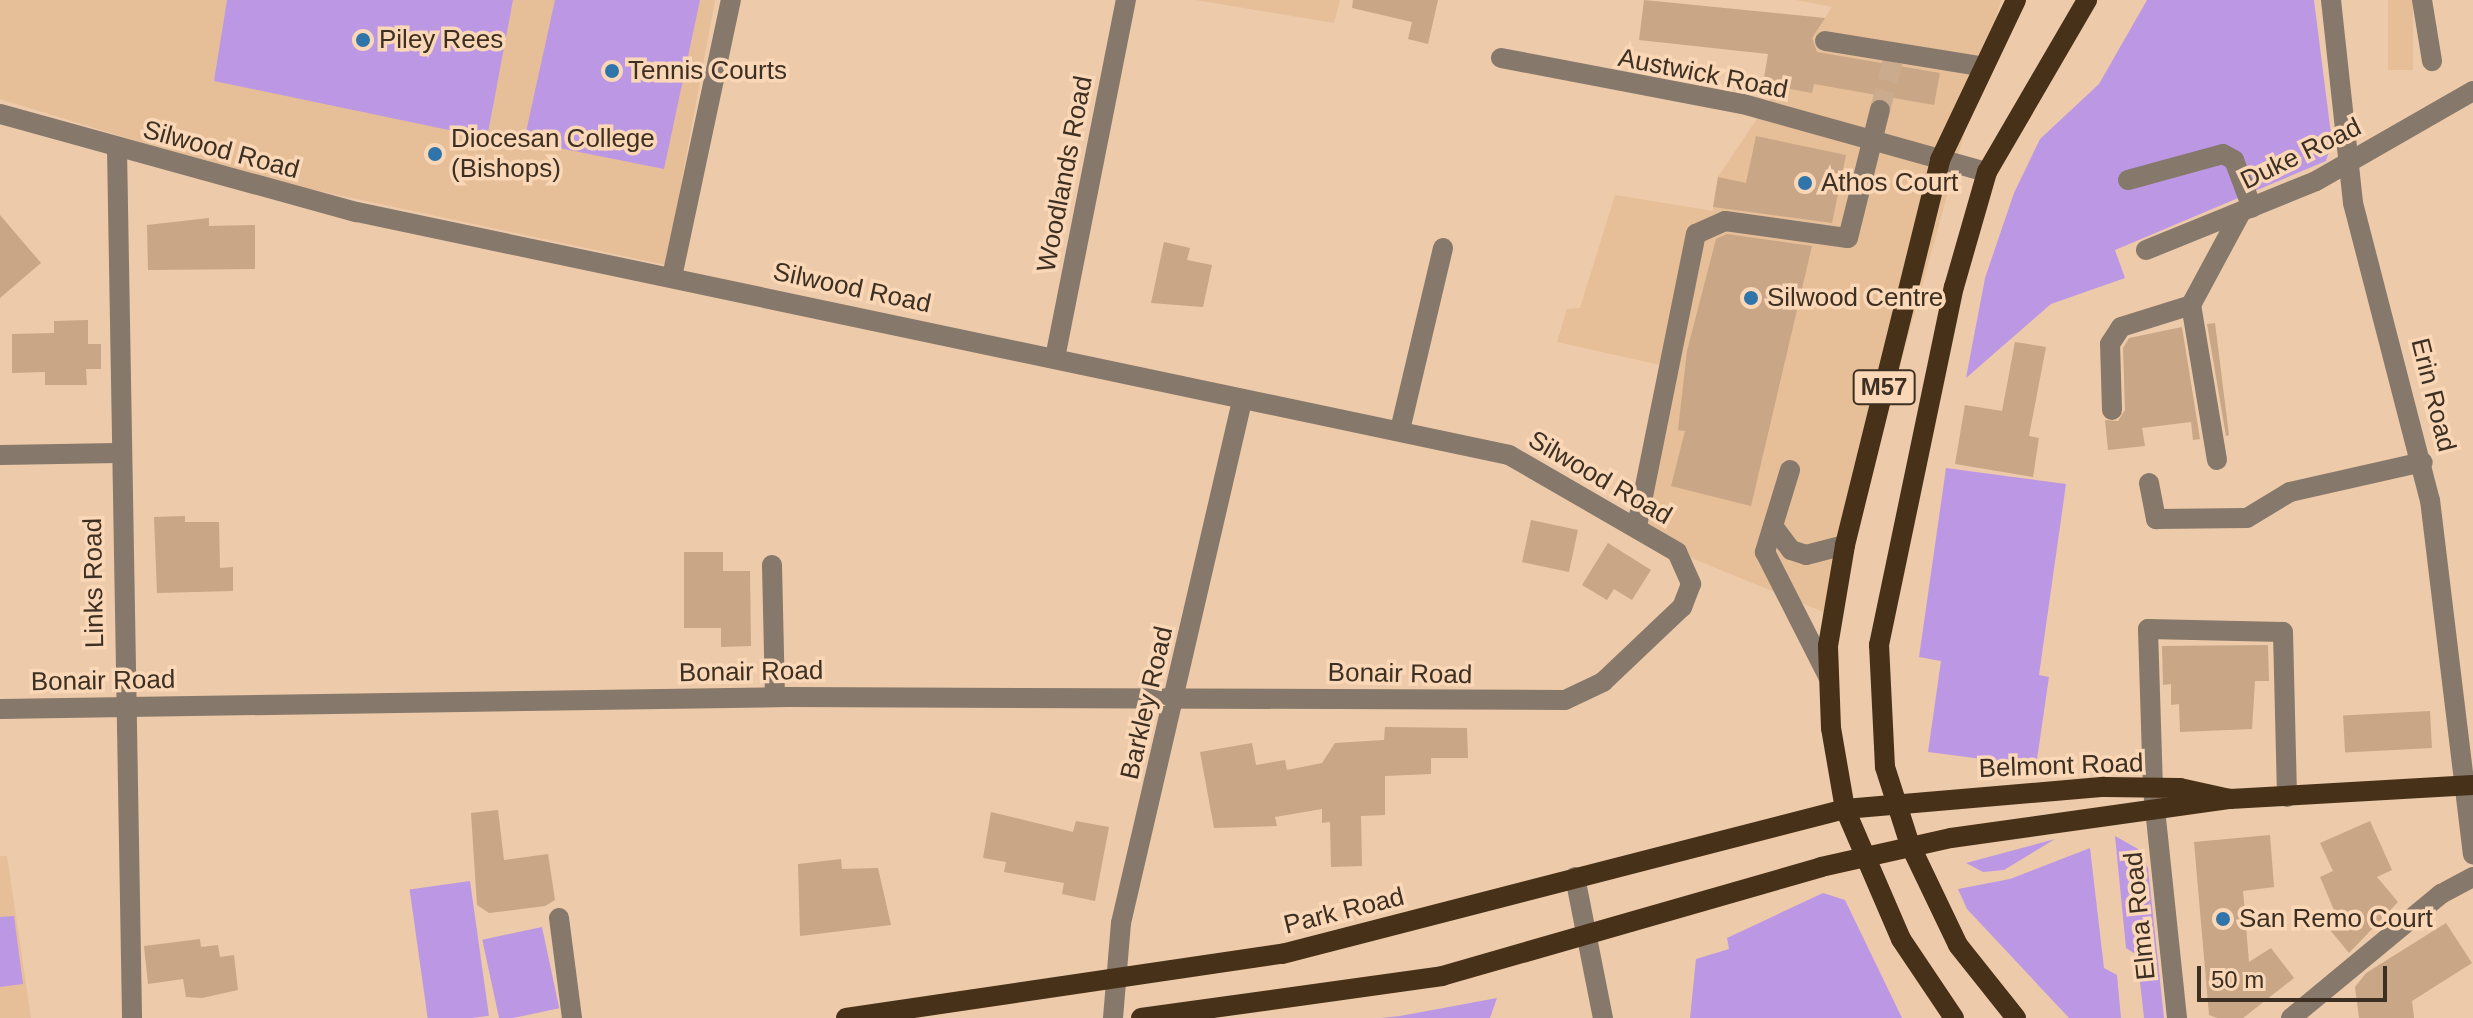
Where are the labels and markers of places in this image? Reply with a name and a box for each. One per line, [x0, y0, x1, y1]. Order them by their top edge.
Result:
place label: Piley Rees [379, 24, 503, 56]
marker: Piley Rees [354, 31, 372, 49]
place label: Tennis Courts [628, 55, 787, 87]
marker: Tennis Courts [603, 62, 621, 80]
place label: Diocesan College (Bishops) [451, 123, 655, 184]
marker: Diocesan College (Bishops) [426, 145, 444, 163]
place label: Athos Court [1821, 167, 1958, 199]
marker: Athos Court [1796, 174, 1814, 192]
place label: Silwood Centre [1767, 282, 1943, 314]
marker: Silwood Centre [1742, 289, 1760, 307]
place label: San Remo Court [2239, 903, 2433, 935]
marker: San Remo Court [2214, 910, 2232, 928]

